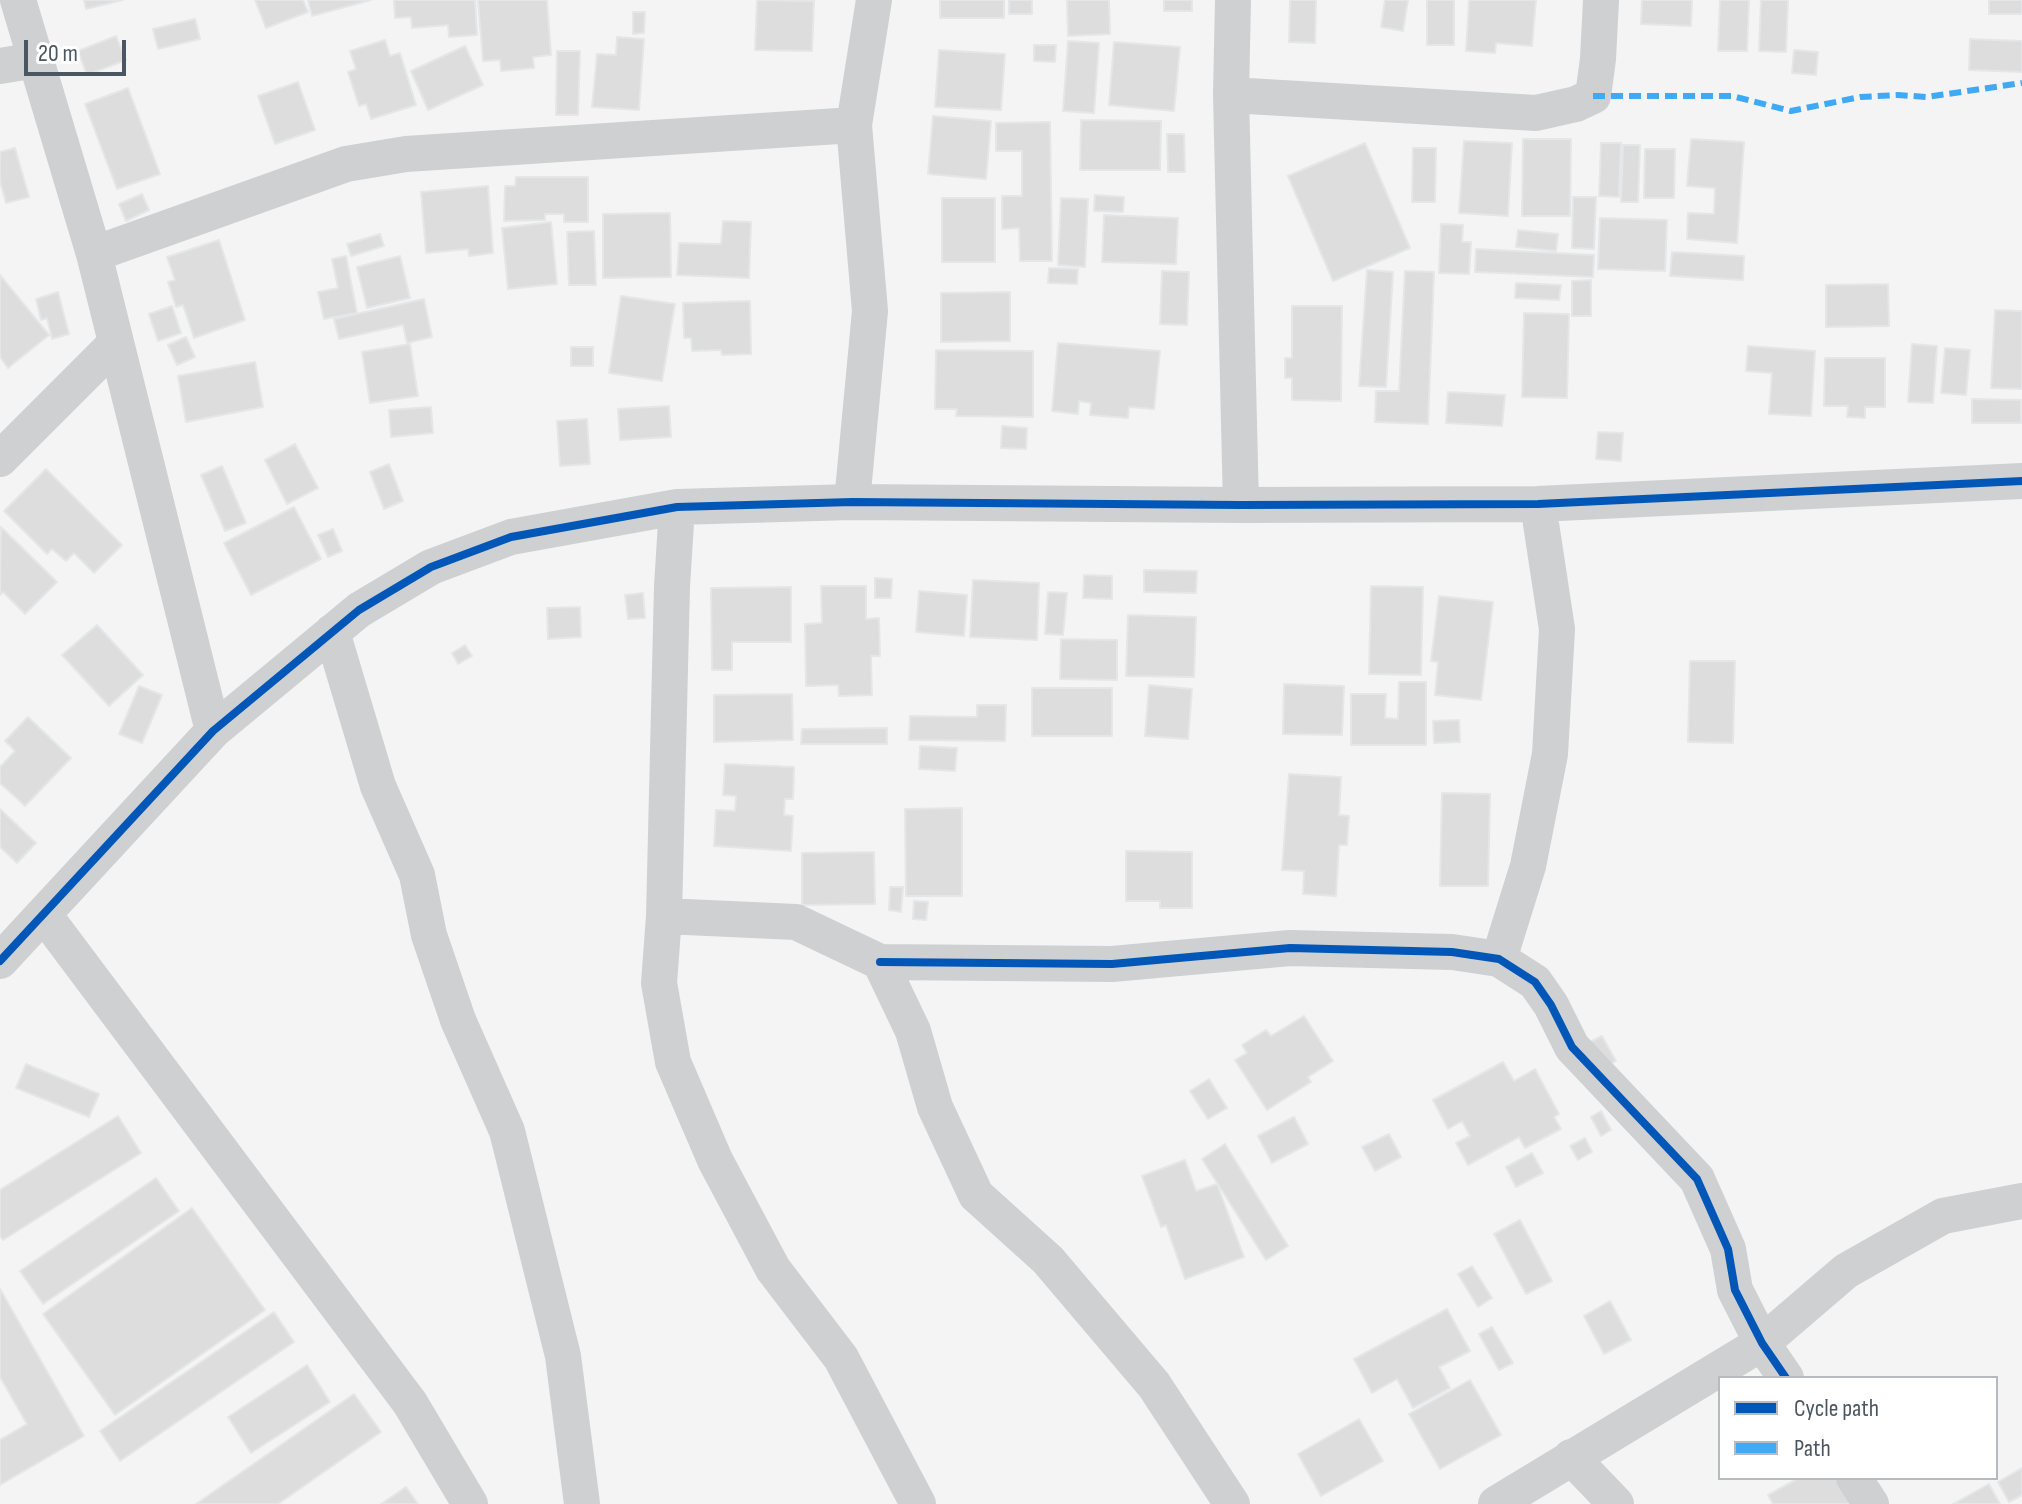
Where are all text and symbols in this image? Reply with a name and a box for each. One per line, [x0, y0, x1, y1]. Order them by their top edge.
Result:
scale bar [28, 24, 130, 74]
text: 20 m [38, 39, 78, 68]
legend [1718, 1376, 1998, 1480]
text: Cycle path [1794, 1394, 1879, 1423]
text: Path [1794, 1434, 1831, 1463]

